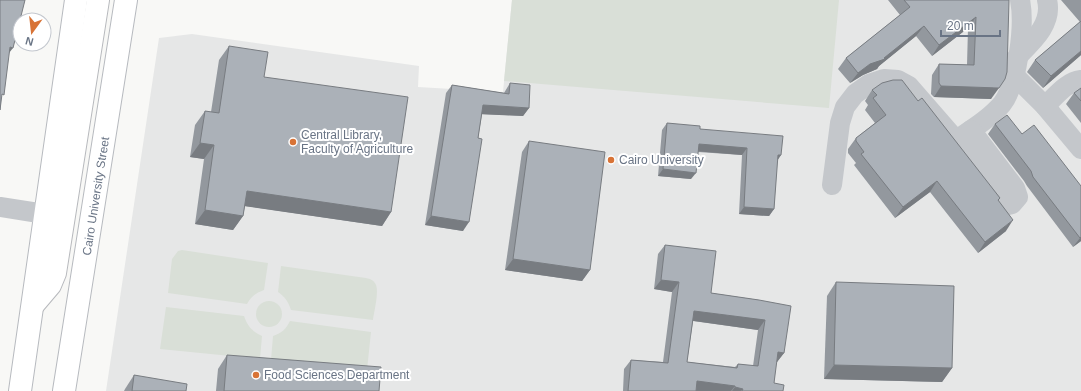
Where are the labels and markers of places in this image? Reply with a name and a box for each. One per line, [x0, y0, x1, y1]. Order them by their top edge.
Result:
place label: Central Library, Faculty of Agriculture [301, 128, 413, 156]
marker: Central Library, Faculty of Agriculture [288, 137, 298, 147]
place label: Cairo University [619, 153, 704, 167]
marker: Cairo University [606, 155, 616, 165]
place label: Food Sciences Department [264, 368, 410, 382]
marker: Food Sciences Department [251, 370, 261, 380]

